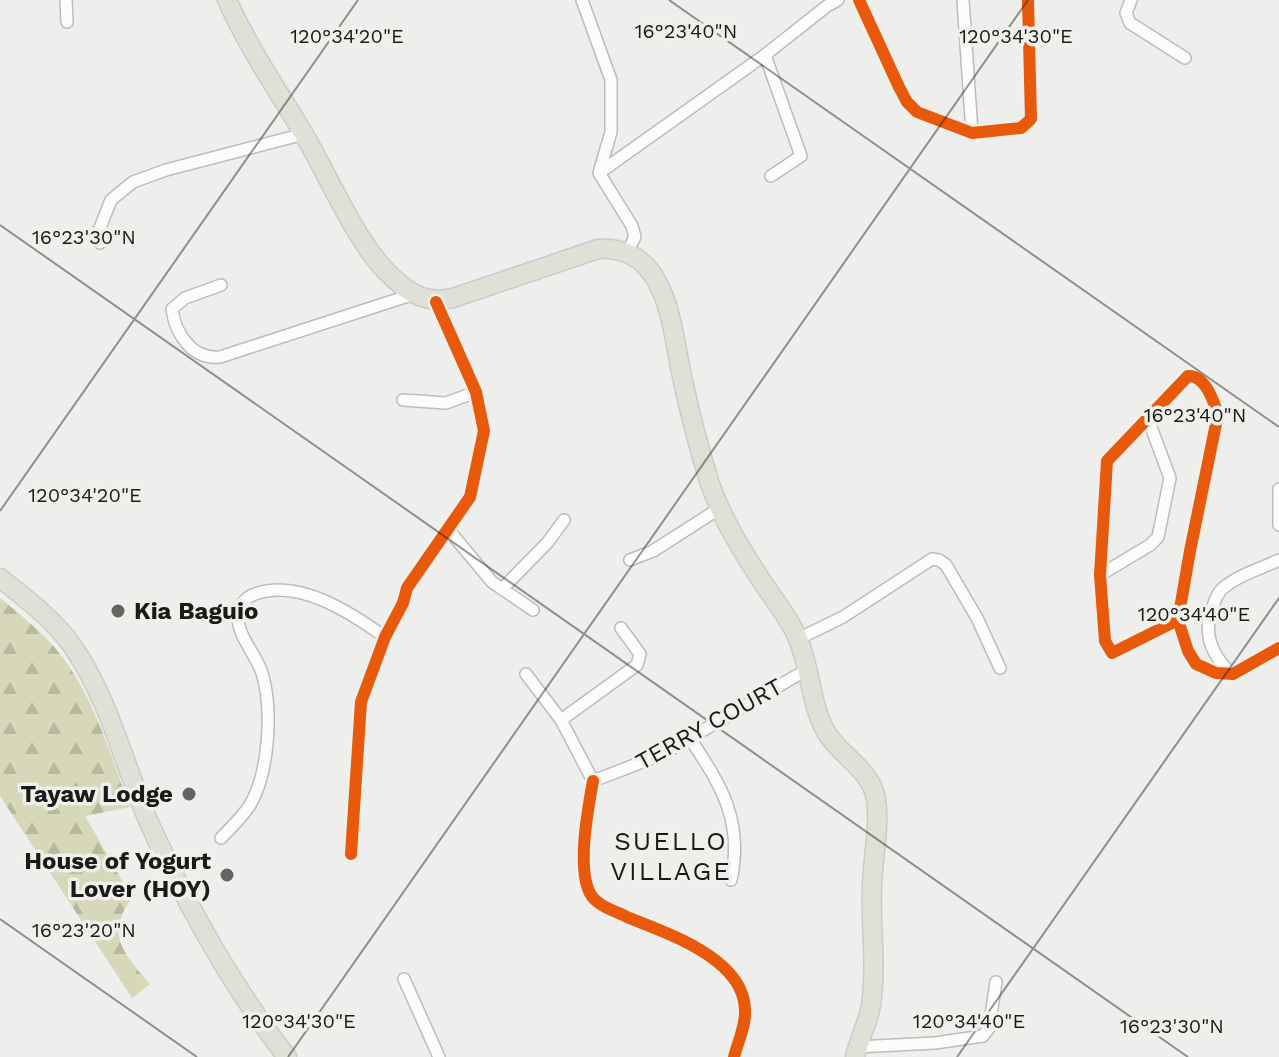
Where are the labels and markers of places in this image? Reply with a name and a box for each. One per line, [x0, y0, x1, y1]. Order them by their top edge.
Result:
place label: Kia Baguio [134, 597, 258, 625]
marker: Kia Baguio [109, 602, 127, 620]
place label: Tayaw Lodge [21, 780, 173, 808]
marker: Tayaw Lodge [180, 785, 198, 803]
place label: House of Yogurt Lover (HOY) [24, 847, 212, 903]
marker: House of Yogurt Lover (HOY) [218, 866, 236, 884]

